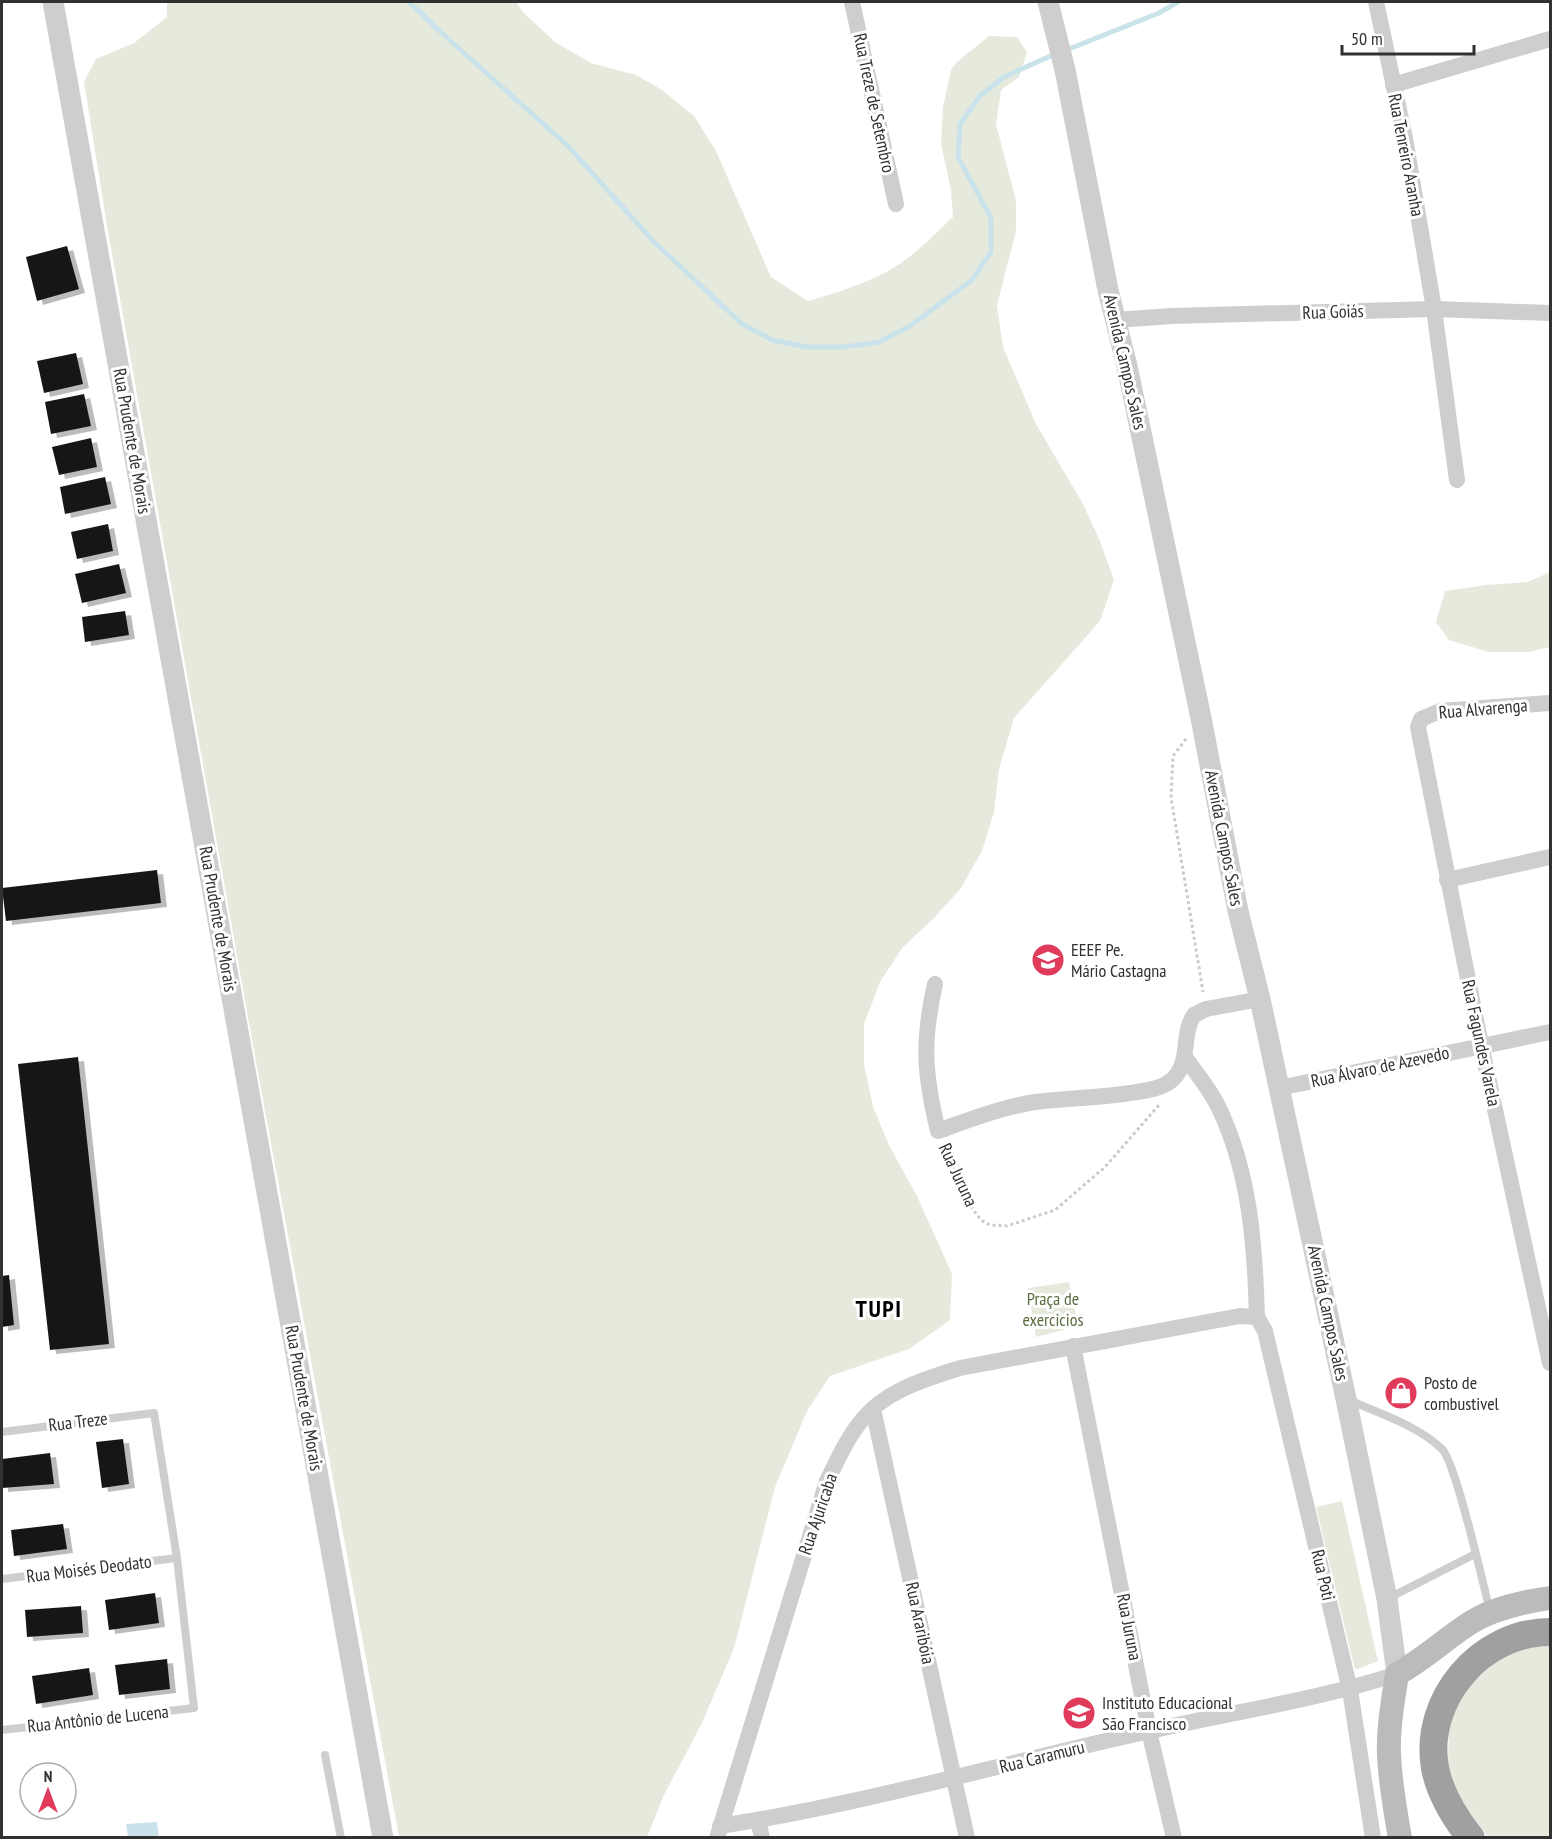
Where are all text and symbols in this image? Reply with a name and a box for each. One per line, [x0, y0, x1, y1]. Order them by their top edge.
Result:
scale bar [1342, 18, 1474, 56]
text: 50 m [1351, 27, 1383, 50]
street label: Rua Treze de Setembro [848, 31, 901, 175]
street label: Rua Tenreiro Aranha [1383, 92, 1430, 218]
street label: Avenida Campos Sales [1099, 292, 1152, 432]
street label: Rua Goiás [1302, 299, 1364, 324]
street label: Rua Prudente de Morais [108, 366, 157, 516]
street label: Rua Alvarenga [1438, 693, 1528, 724]
street label: Avenida Campos Sales [1200, 768, 1249, 908]
street label: Rua Prudente de Morais [194, 844, 243, 994]
place label: EEEF Pe. Mário Castagna [1071, 938, 1166, 982]
school or university icon: EEEF Pe. Mário Castagna [1030, 942, 1066, 978]
street label: Rua Fagundes Varela [1457, 977, 1506, 1108]
street label: Rua Álvaro de Azevedo [1309, 1041, 1451, 1092]
street label: Rua Juruna [934, 1139, 983, 1210]
street label: Avenida Campos Sales [1303, 1243, 1354, 1383]
park label: Praça de exercicios [1022, 1287, 1084, 1331]
district label: TUPI [856, 1293, 902, 1324]
street label: Rua Prudente de Morais [280, 1323, 329, 1473]
place label: Posto de combustivel [1424, 1371, 1500, 1415]
shop icon: Posto de combustivel [1383, 1375, 1419, 1411]
street label: Rua Treze [47, 1406, 109, 1437]
street label: Rua Ajuricaba [793, 1470, 842, 1558]
street label: Rua Poti [1306, 1547, 1341, 1603]
street label: Rua Moisés Deodato [25, 1549, 153, 1588]
street label: Rua Araribóia [901, 1580, 940, 1666]
street label: Rua Juruna [1112, 1592, 1147, 1662]
place label: Instituto Educacional São Francisco [1102, 1691, 1233, 1735]
school or university icon: Instituto Educacional São Francisco [1061, 1695, 1097, 1731]
street label: Rua Antônio de Lucena [26, 1700, 170, 1737]
street label: Rua Caramuru [997, 1735, 1087, 1778]
north arrow [18, 1761, 78, 1821]
text: N [44, 1766, 52, 1786]

